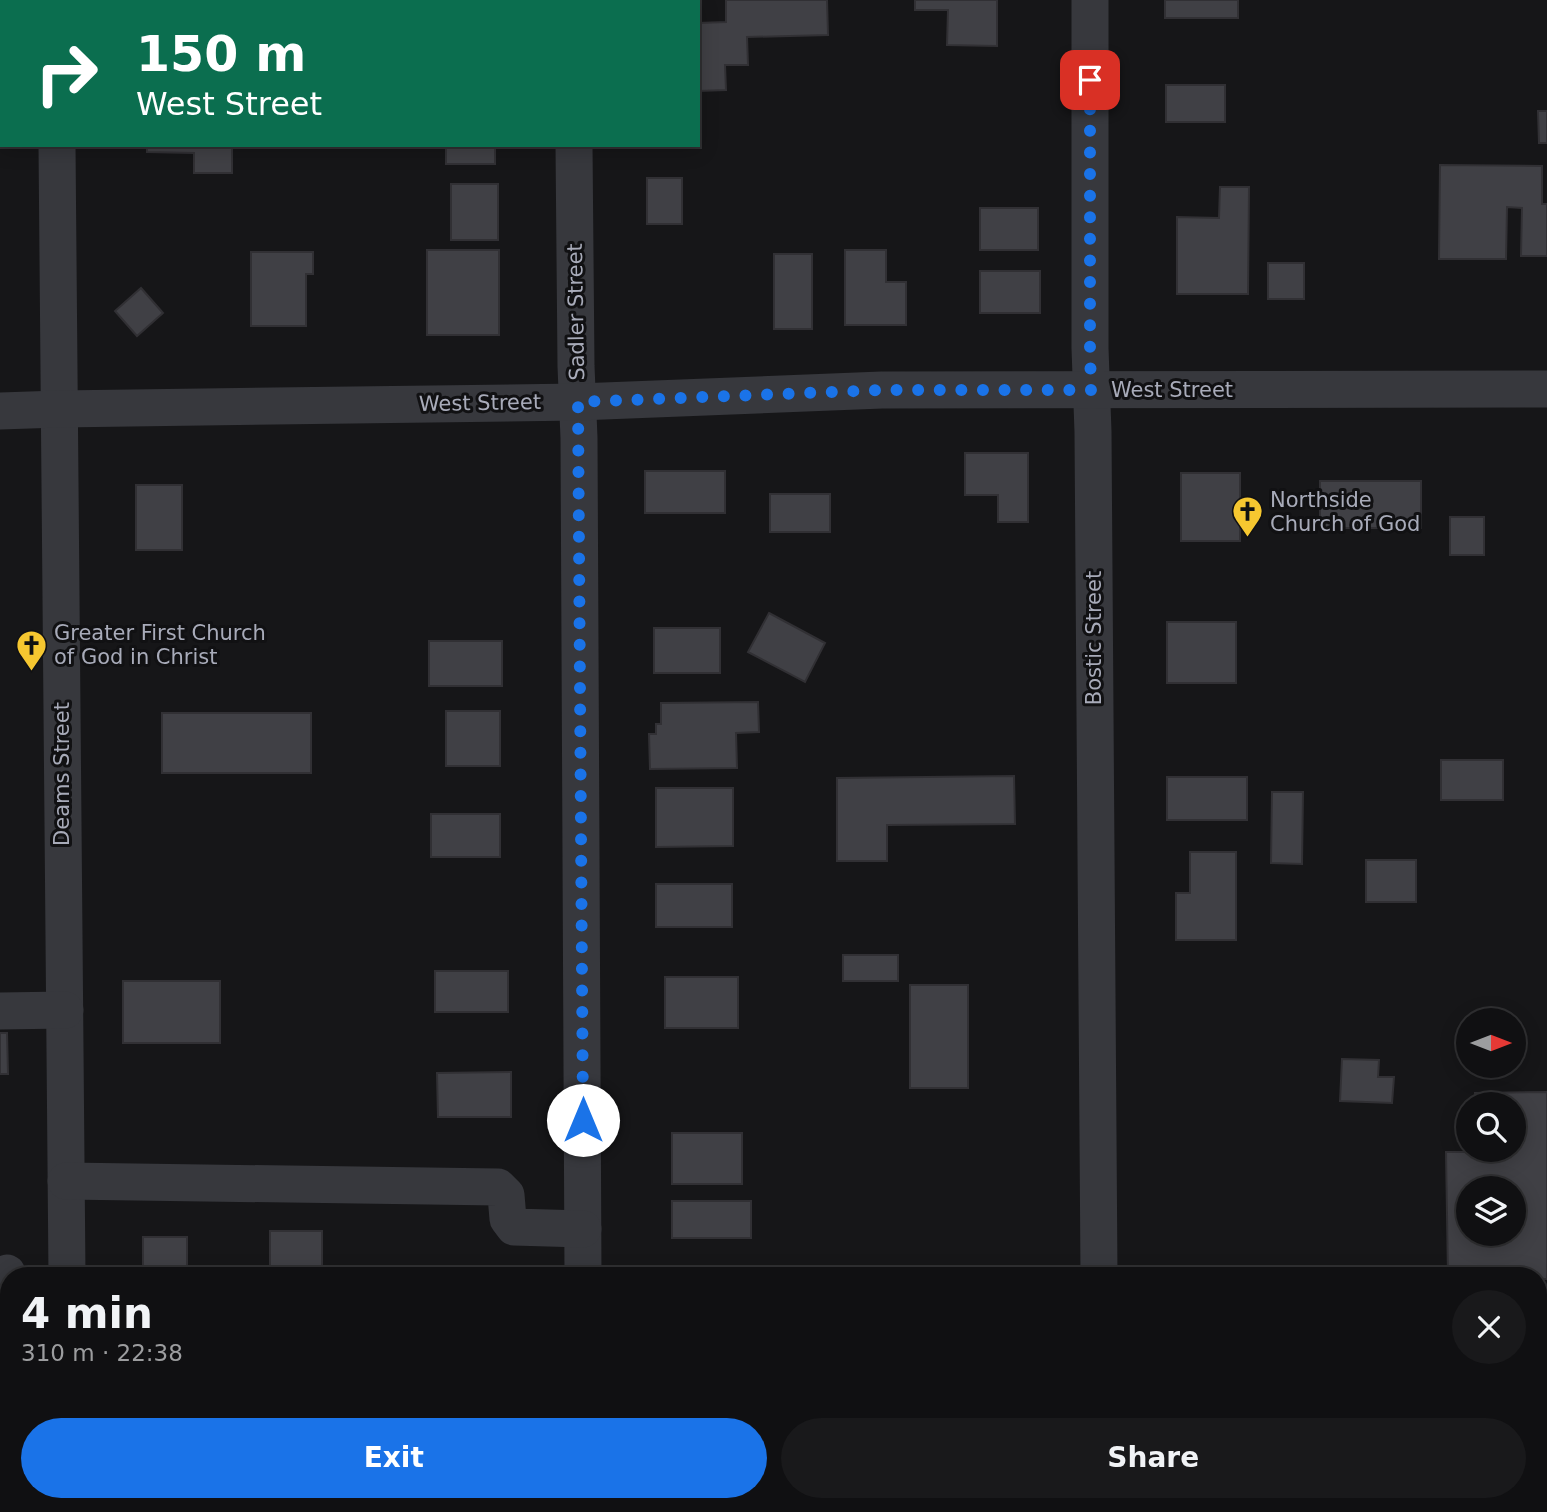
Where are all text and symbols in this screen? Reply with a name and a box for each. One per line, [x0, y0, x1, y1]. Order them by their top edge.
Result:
text: 150 m [136, 26, 306, 83]
icon: right [21, 28, 112, 119]
pin [1060, 50, 1120, 110]
icon: arrive [1071, 61, 1109, 99]
text: West Street [136, 85, 322, 123]
street label: Sadler Street [563, 243, 589, 381]
street label: West Street [1111, 378, 1233, 402]
street label: West Street [419, 390, 541, 416]
place label: Northside Church of God [1270, 488, 1420, 536]
church icon: Northside Church of God [1230, 495, 1264, 539]
street label: Bostic Street [1082, 571, 1106, 705]
place label: Greater First Church of God in Christ [54, 621, 266, 669]
church icon: Greater First Church of God in Christ [14, 628, 48, 672]
street label: Deams Street [50, 702, 74, 846]
north arrow [1456, 1008, 1526, 1078]
map controls [1456, 1008, 1526, 1246]
position arrow [546, 1083, 620, 1157]
button: search [1456, 1092, 1526, 1162]
button: layers [1456, 1176, 1526, 1246]
text: 4 min [21, 1289, 153, 1338]
button: close [1452, 1290, 1526, 1364]
text: 310 m · 22:38 [21, 1340, 183, 1366]
button: Exit [21, 1418, 767, 1498]
button: Share [781, 1418, 1526, 1498]

